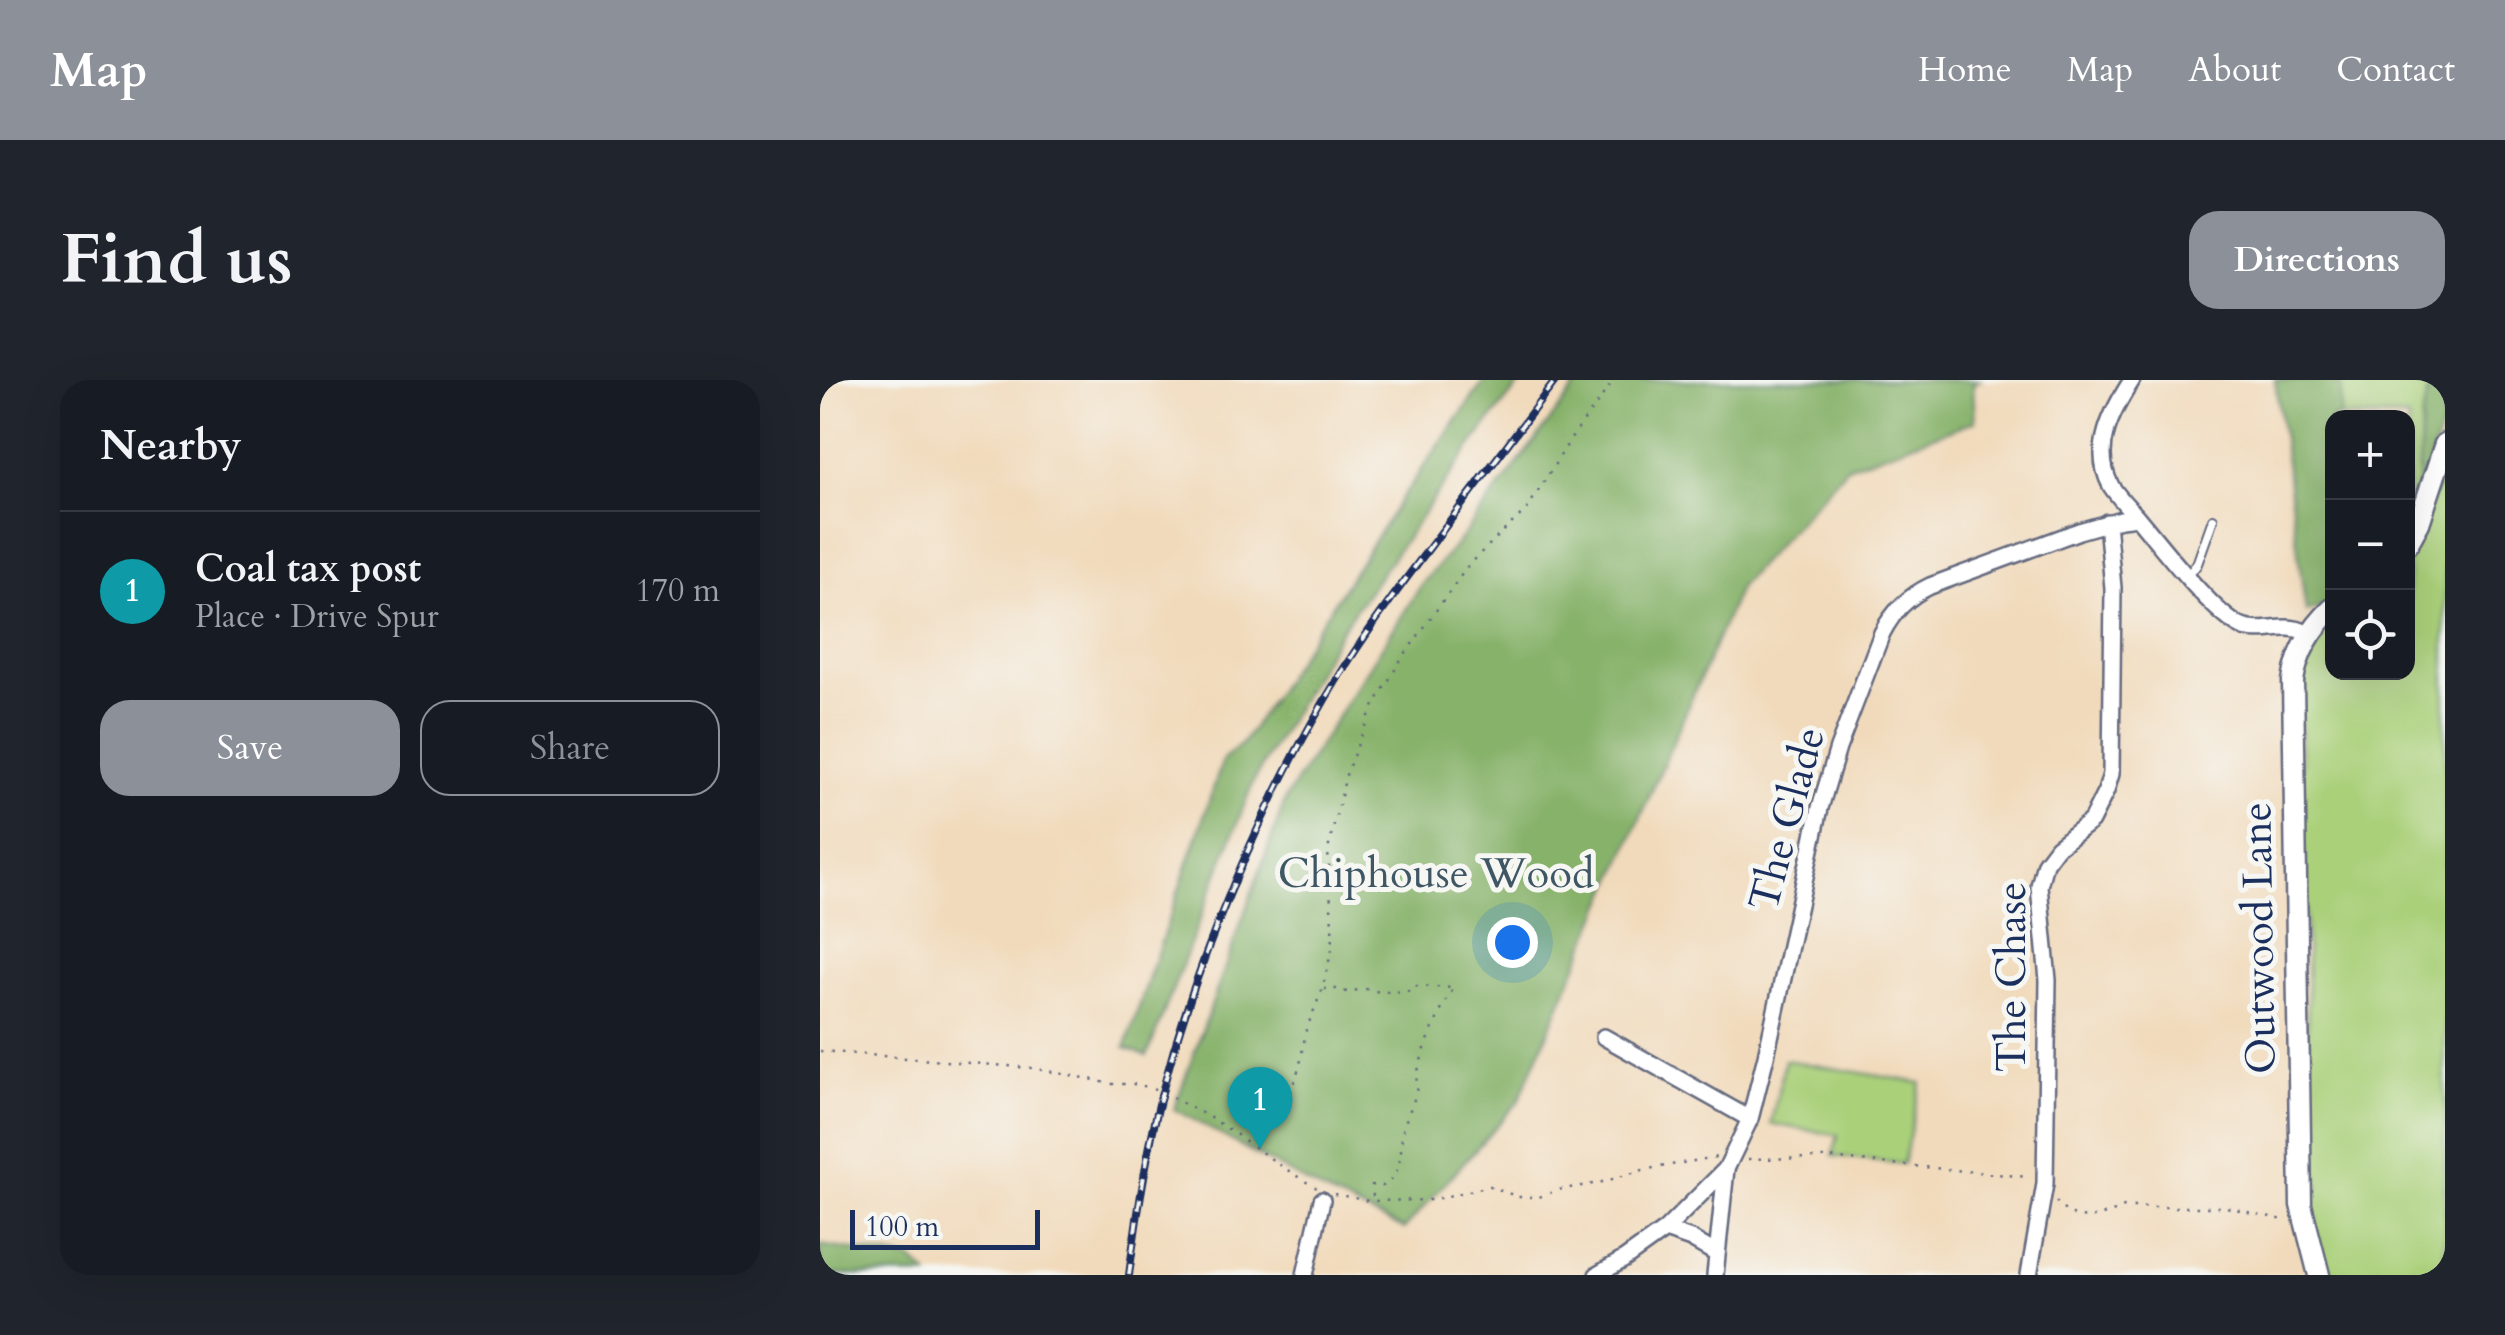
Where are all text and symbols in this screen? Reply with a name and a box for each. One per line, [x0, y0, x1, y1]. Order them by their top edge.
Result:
text: Map [50, 38, 148, 103]
text: Home [1918, 46, 2012, 94]
text: Map [2067, 46, 2133, 94]
text: About [2188, 46, 2281, 94]
text: Contact [2336, 46, 2455, 94]
button: Directions [2189, 211, 2445, 309]
text: Find us [60, 213, 293, 307]
map controls [2325, 410, 2415, 680]
button: + [2325, 410, 2415, 500]
text: Nearby [100, 417, 242, 474]
button: − [2325, 500, 2415, 590]
text: Coal tax post [195, 543, 421, 595]
text: 1 [124, 569, 141, 613]
text: 170 m [635, 569, 720, 613]
button: locate [2325, 590, 2415, 680]
text: Place · Drive Spur [195, 595, 439, 639]
button: Save [100, 700, 400, 796]
button: Share [420, 700, 720, 796]
street label: The Glade [1735, 721, 1839, 917]
street label: Outwood Lane [2228, 802, 2290, 1074]
park label: Chiphouse Wood [1278, 845, 1594, 902]
street label: The Chase [1983, 882, 2040, 1072]
your location [1487, 917, 1538, 968]
pin: 1 [1228, 1066, 1292, 1149]
scale bar [850, 1205, 1040, 1250]
text: 100 m [865, 1208, 939, 1246]

